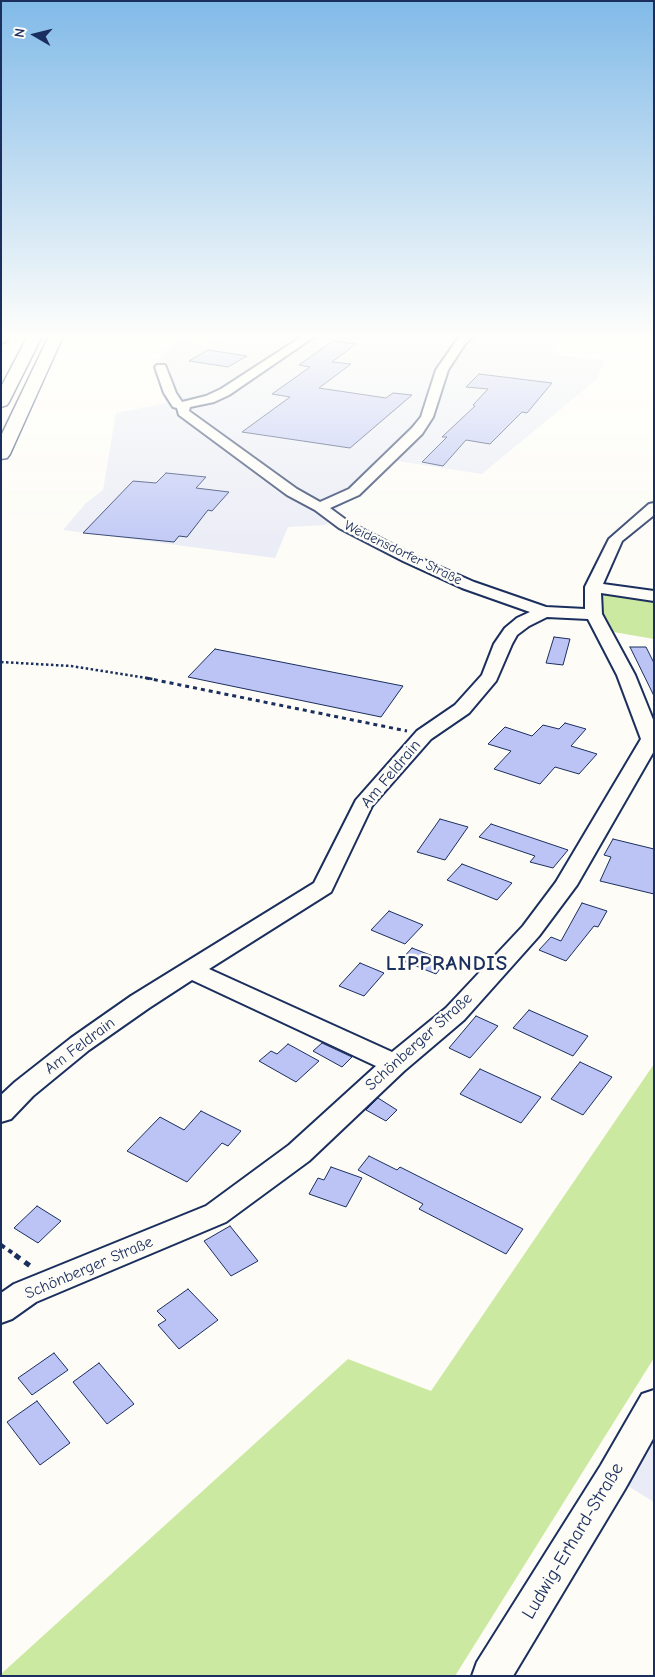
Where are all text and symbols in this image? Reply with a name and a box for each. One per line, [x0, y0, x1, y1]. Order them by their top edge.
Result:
north arrow [10, 10, 60, 60]
text: N [11, 27, 29, 39]
street label: Weidensdorfer Straße [341, 517, 465, 589]
street label: Am Feldrain [357, 736, 425, 812]
district label: LIPPRANDIS [384, 951, 510, 977]
street label: Schönberger Straße [362, 989, 476, 1095]
street label: Am Feldrain [41, 1013, 119, 1079]
street label: Schönberger Straße [22, 1232, 156, 1304]
street label: Ludwig-Erhard-Straße [517, 1459, 629, 1623]

